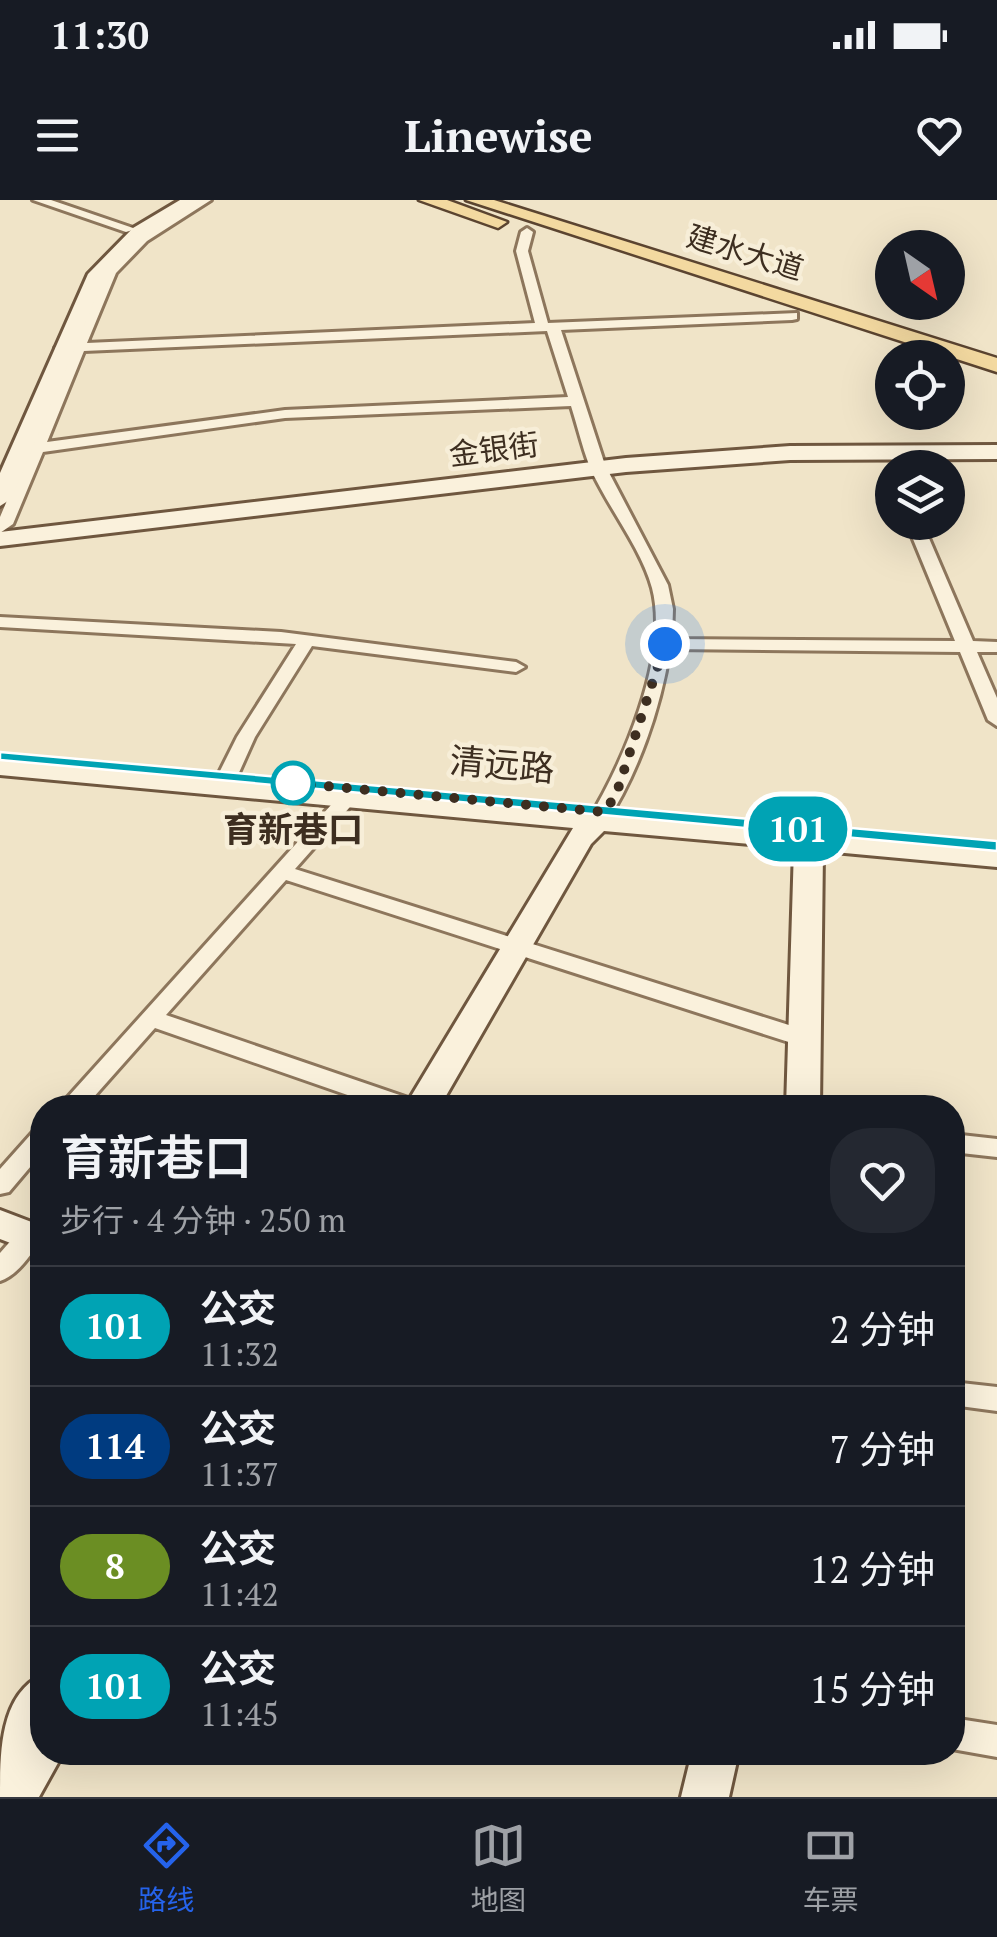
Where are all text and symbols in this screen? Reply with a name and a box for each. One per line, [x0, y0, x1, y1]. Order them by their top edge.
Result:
text: 11:30 [50, 10, 149, 60]
text: Linewise [404, 105, 593, 165]
icon: menu [30, 108, 85, 163]
icon: heart [912, 108, 967, 163]
street label: 建水大道 [682, 215, 809, 289]
north arrow [875, 230, 965, 320]
map controls [875, 230, 965, 540]
button: locate [875, 340, 965, 430]
street label: 金银街 [447, 424, 541, 474]
button: layers [875, 450, 965, 540]
your location [640, 619, 690, 669]
street label: 清远路 [448, 737, 556, 791]
marker: 育新巷口 [272, 762, 314, 804]
line badge: 101 [740, 796, 856, 862]
place label: 育新巷口 [223, 806, 363, 852]
text: 101 [768, 806, 828, 852]
text: 育新巷口 [60, 1125, 252, 1189]
button: heart [830, 1128, 935, 1233]
text: 步行 · 4 分钟 · 250 m [60, 1199, 346, 1241]
text: 公交 [200, 1283, 276, 1333]
text: 101 [85, 1303, 145, 1349]
text: 2 分钟 [830, 1304, 935, 1354]
text: 11:32 [200, 1333, 279, 1375]
text: 公交 [200, 1403, 276, 1453]
text: 114 [85, 1423, 145, 1469]
text: 7 分钟 [830, 1424, 935, 1474]
text: 11:37 [200, 1453, 279, 1495]
text: 公交 [200, 1523, 276, 1573]
text: 8 [105, 1543, 125, 1589]
text: 12 分钟 [809, 1544, 935, 1594]
text: 11:42 [200, 1573, 279, 1615]
text: 公交 [200, 1643, 276, 1693]
text: 101 [85, 1663, 145, 1709]
text: 15 分钟 [809, 1664, 935, 1714]
text: 11:45 [200, 1693, 279, 1735]
tab: 路线 [138, 1818, 194, 1918]
tab: 地图 [470, 1818, 527, 1918]
tab: 车票 [803, 1818, 859, 1918]

